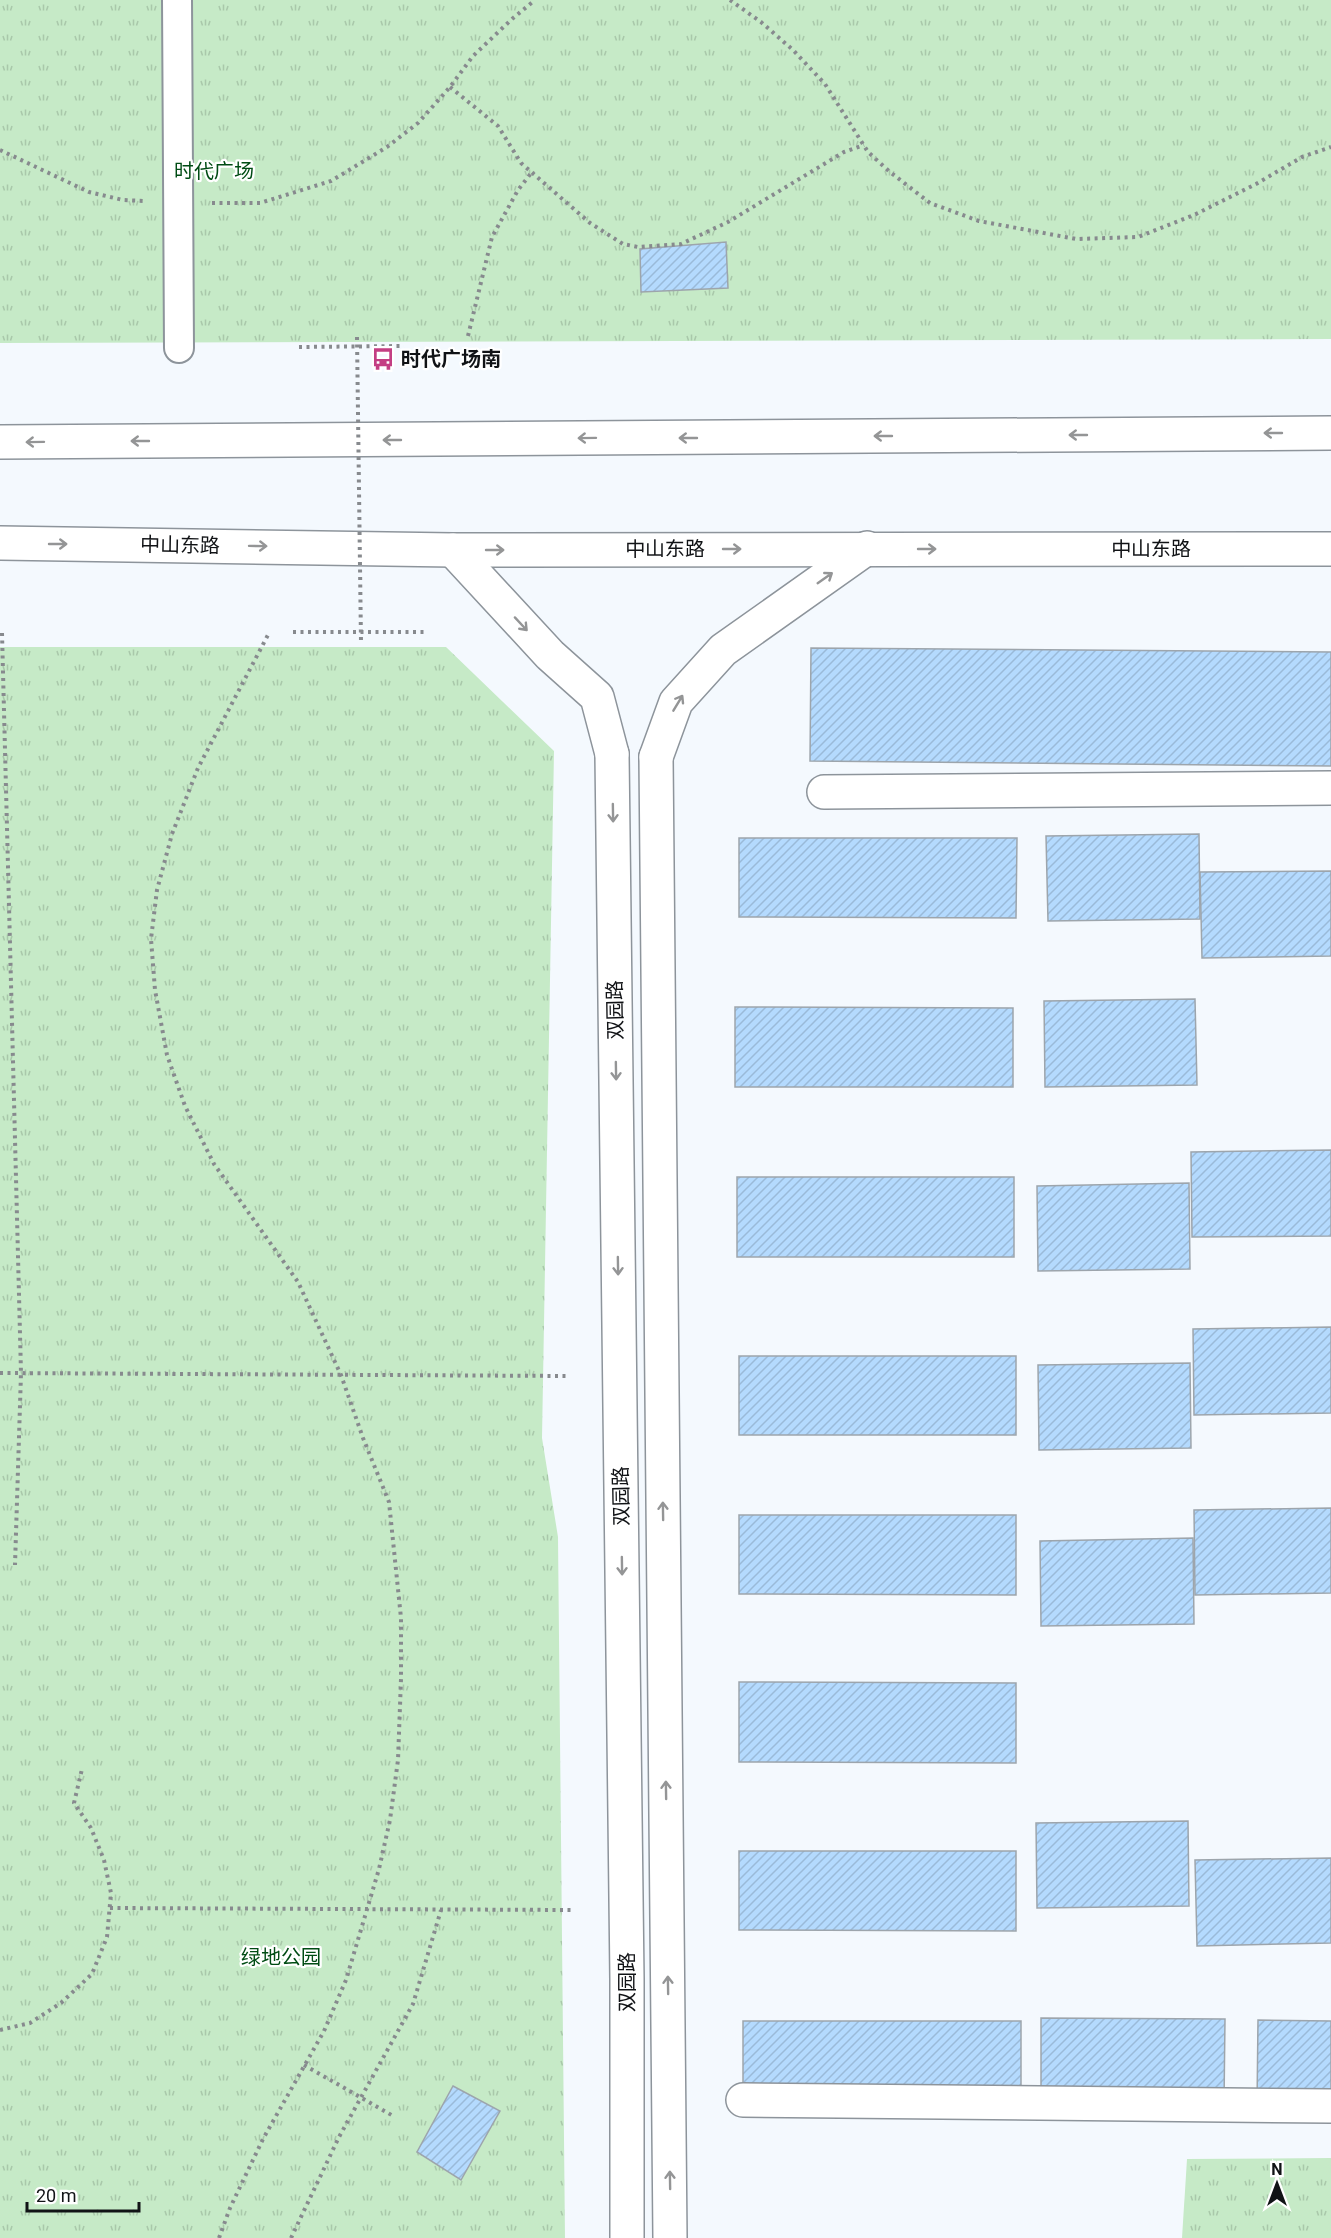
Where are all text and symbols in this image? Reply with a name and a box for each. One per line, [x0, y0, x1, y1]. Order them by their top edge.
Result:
park label: 时代广场 [174, 159, 254, 183]
bus stop icon: 时代广场南 [370, 346, 396, 372]
place label: 时代广场南 [401, 347, 501, 371]
one-way arrow [1263, 427, 1283, 439]
one-way arrow [1068, 429, 1088, 441]
one-way arrow [873, 430, 893, 442]
one-way arrow [678, 432, 698, 444]
one-way arrow [578, 433, 598, 444]
one-way arrow [383, 434, 403, 446]
one-way arrow [130, 435, 150, 447]
one-way arrow [25, 436, 45, 448]
street label: 中山东路 [140, 532, 220, 558]
street label: 中山东路 [625, 537, 705, 561]
street label: 中山东路 [1111, 537, 1191, 561]
one-way arrow [48, 538, 68, 550]
one-way arrow [248, 540, 268, 552]
one-way arrow [722, 543, 742, 555]
one-way arrow [917, 543, 937, 555]
one-way arrow [485, 544, 505, 556]
one-way arrow [816, 572, 832, 584]
one-way arrow [514, 616, 528, 631]
one-way arrow [672, 695, 684, 712]
one-way arrow [607, 802, 619, 822]
street label: 双园路 [602, 980, 628, 1040]
one-way arrow [610, 1060, 622, 1080]
one-way arrow [612, 1255, 624, 1275]
street label: 双园路 [608, 1466, 634, 1526]
one-way arrow [657, 1501, 669, 1521]
one-way arrow [616, 1555, 628, 1575]
one-way arrow [660, 1780, 672, 1800]
park label: 绿地公园 [241, 1945, 321, 1969]
street label: 双园路 [615, 1952, 639, 2012]
one-way arrow [662, 1975, 674, 1995]
north arrow [1247, 2154, 1307, 2214]
text: N [1271, 2160, 1283, 2179]
one-way arrow [664, 2170, 676, 2190]
scale bar [27, 2175, 140, 2213]
text: 20 m [36, 2185, 76, 2206]

